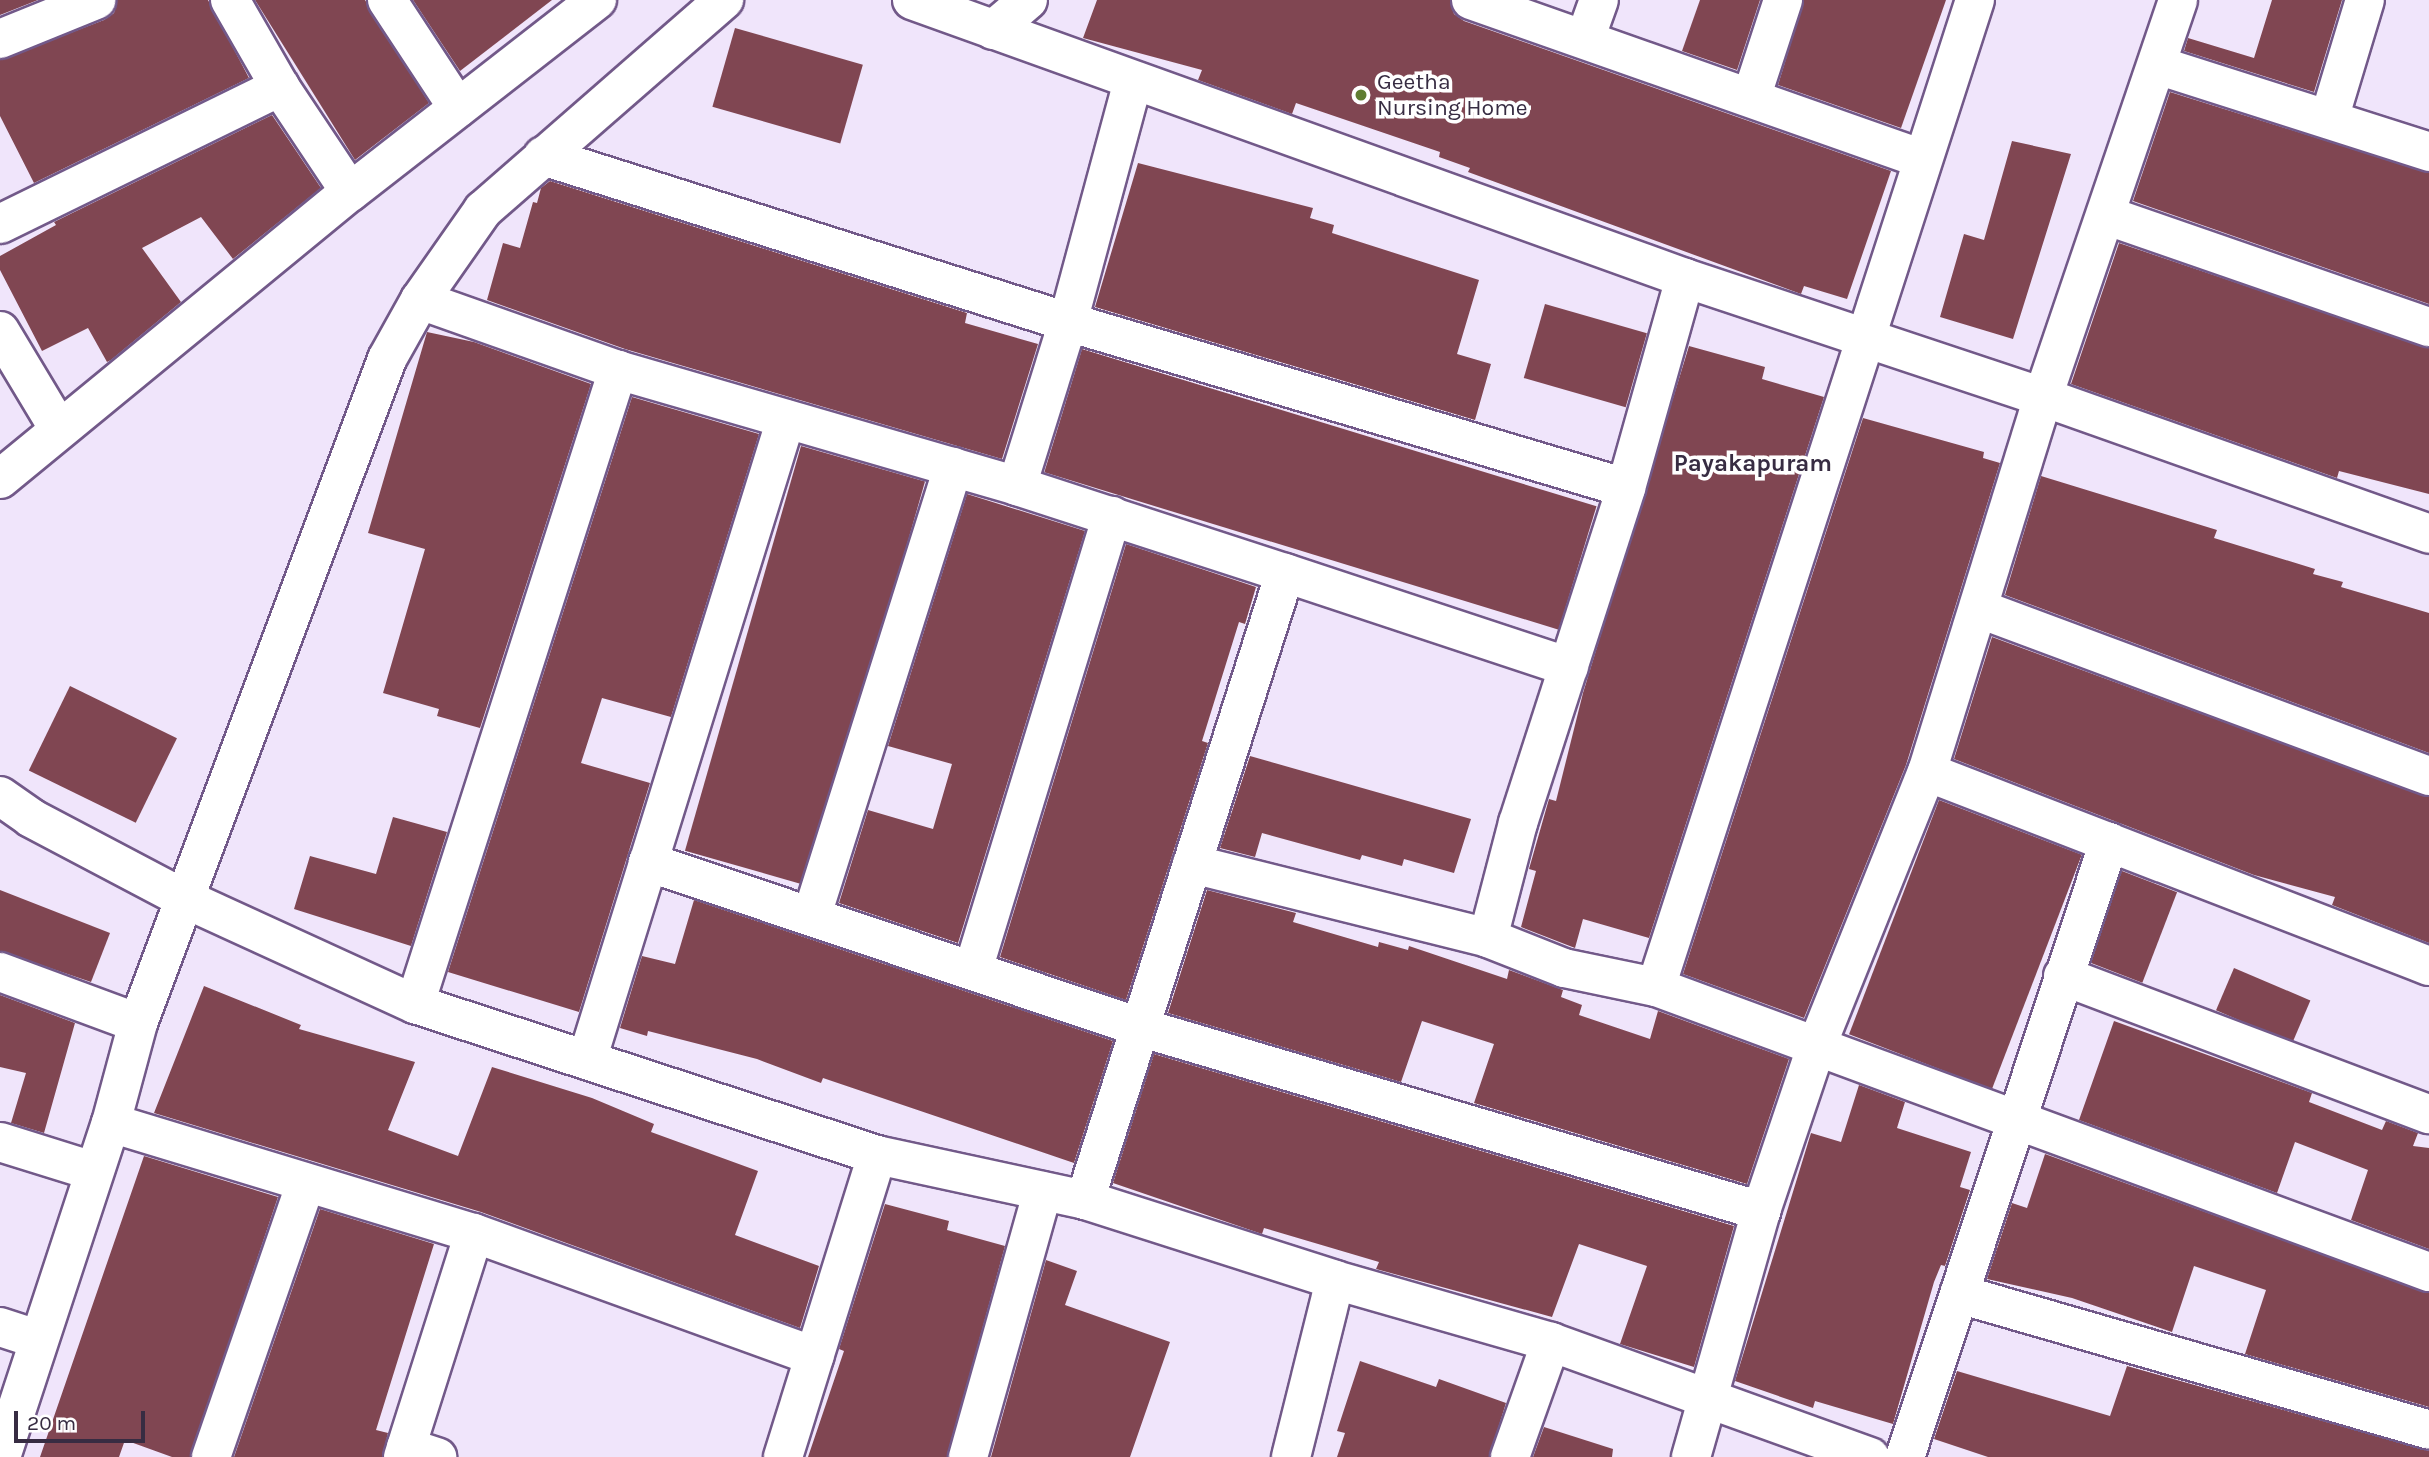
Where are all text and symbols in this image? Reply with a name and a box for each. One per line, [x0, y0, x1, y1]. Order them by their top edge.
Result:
place label: Geetha Nursing Home [1377, 68, 1528, 122]
marker: Geetha Nursing Home [1351, 85, 1371, 105]
district label: Payakapuram [1674, 450, 1832, 478]
scale bar [18, 1398, 149, 1442]
text: 20 m [27, 1411, 76, 1435]

